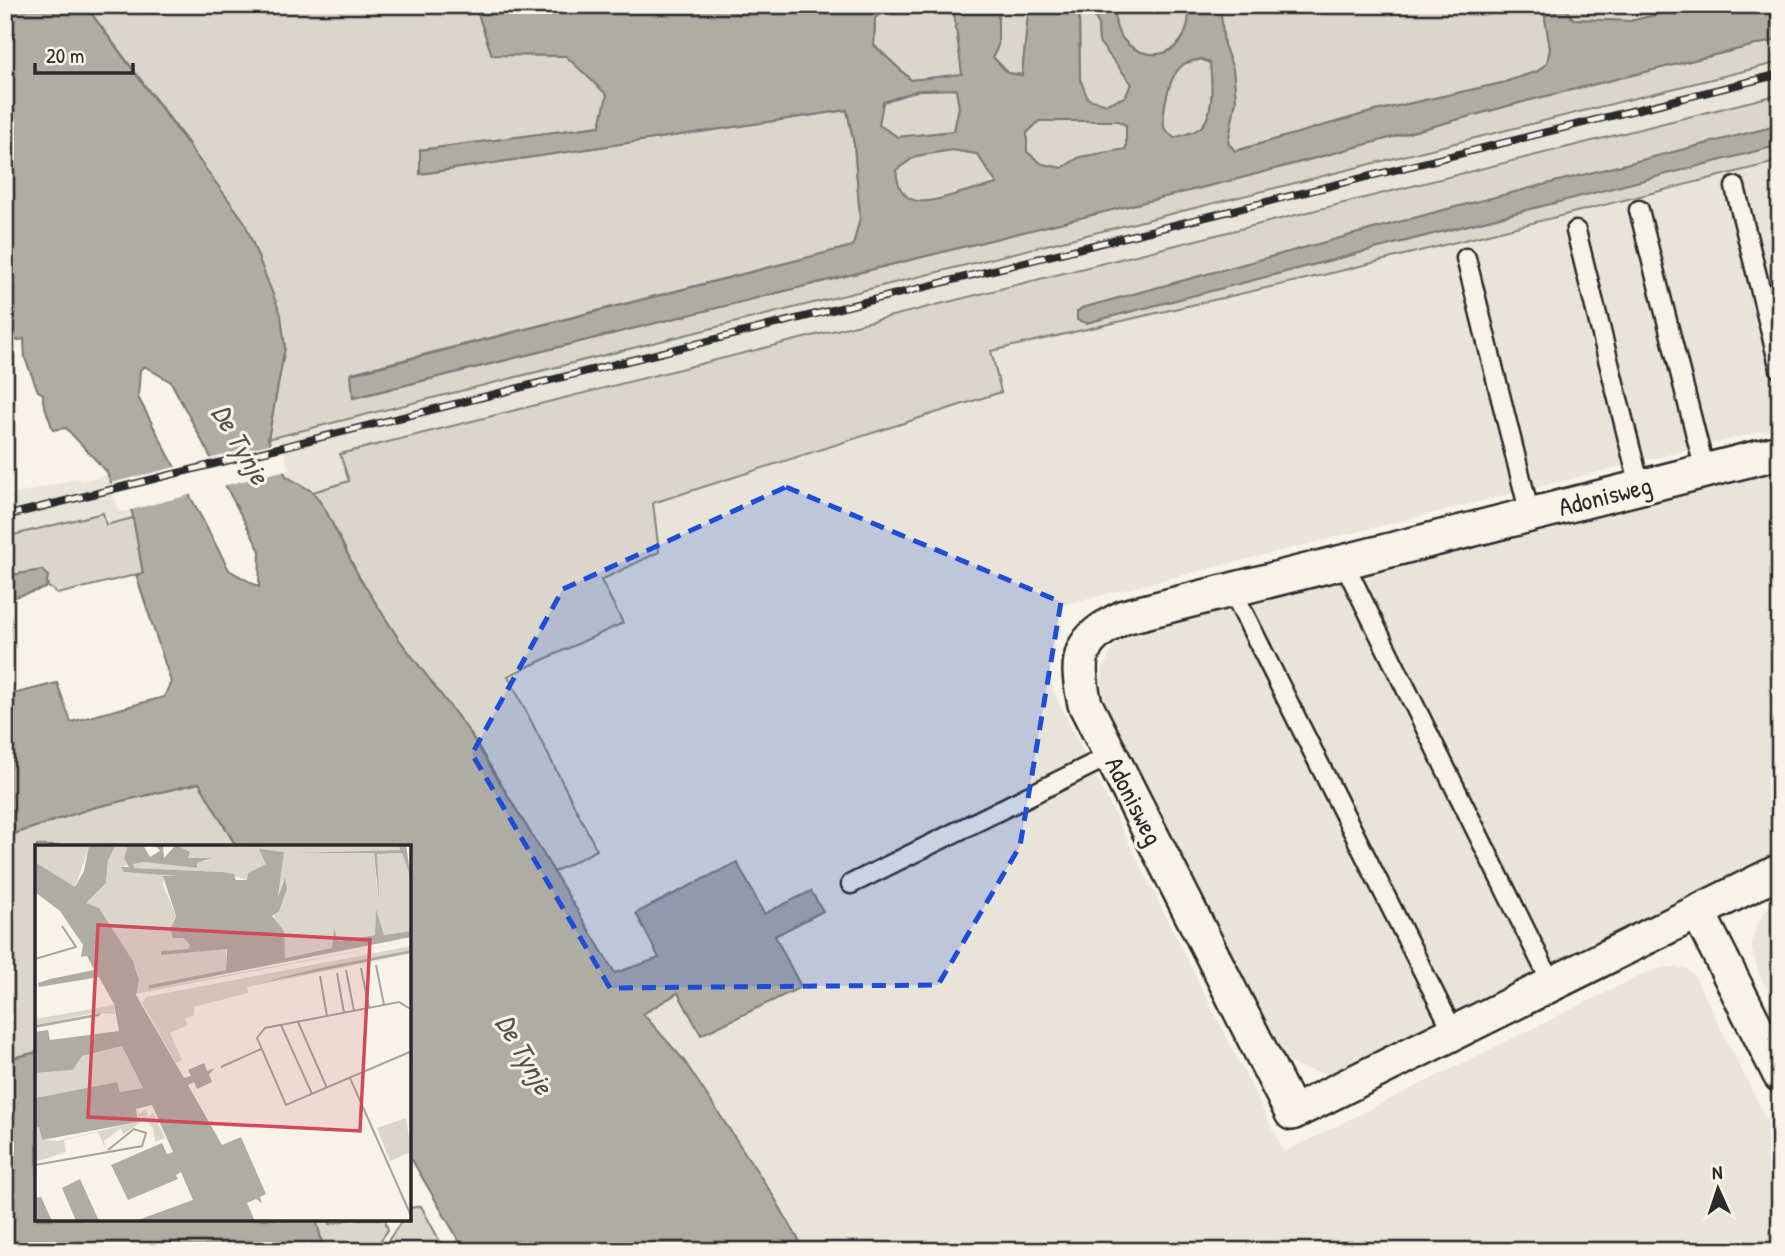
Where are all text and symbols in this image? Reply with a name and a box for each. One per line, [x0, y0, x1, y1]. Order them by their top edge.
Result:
scale bar [35, 32, 133, 76]
text: 20 m [46, 41, 84, 70]
water label: De Tynje [203, 397, 280, 492]
street label: Adonisweg [1555, 467, 1655, 524]
street label: Adonisweg [1097, 751, 1172, 851]
inset map [35, 845, 411, 1221]
water label: De Tynje [487, 1007, 564, 1102]
north arrow [1684, 1154, 1754, 1224]
text: N [1711, 1159, 1723, 1185]

